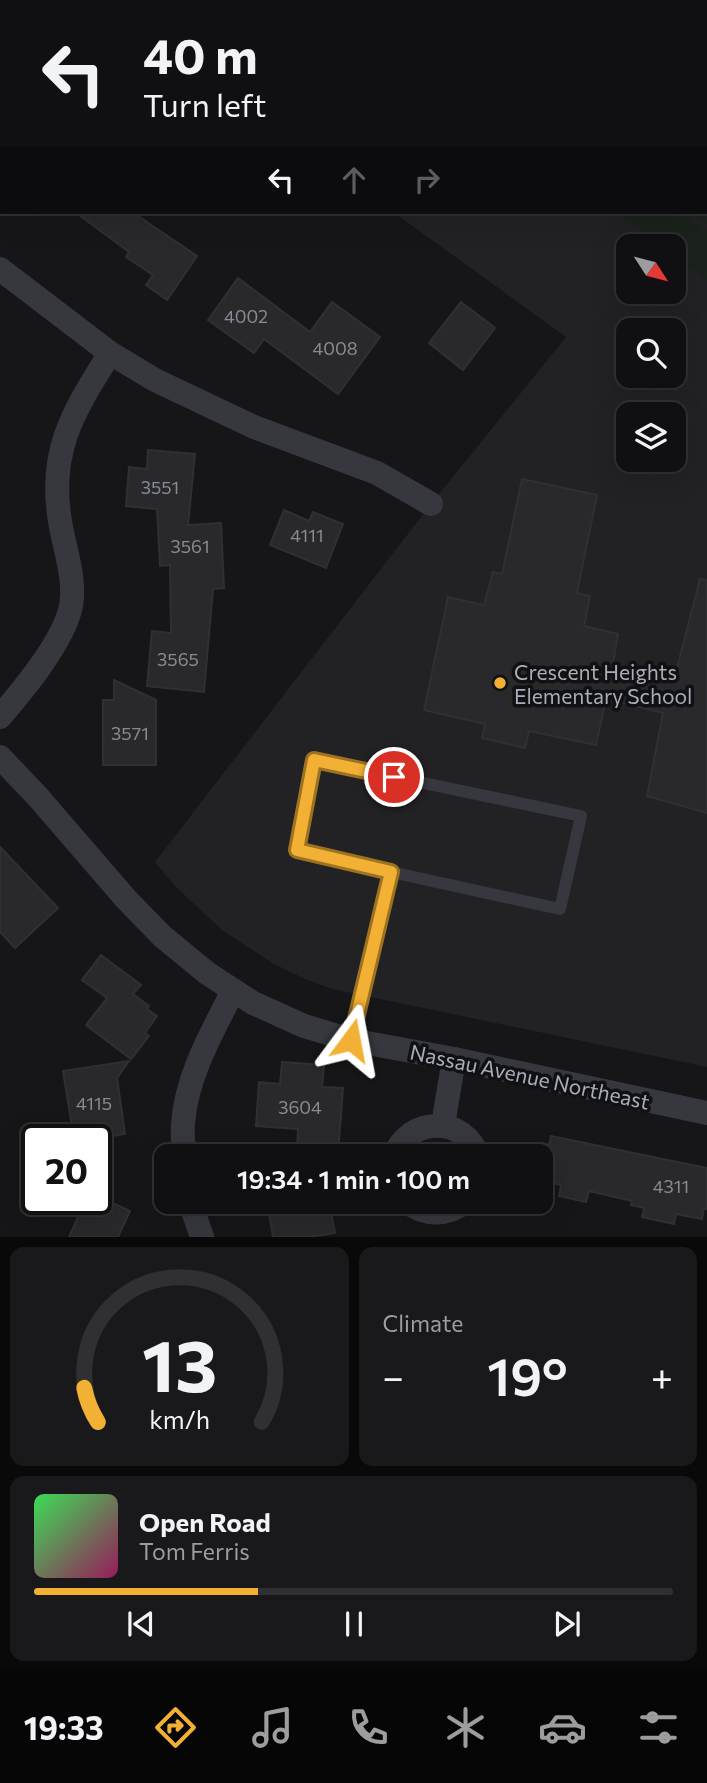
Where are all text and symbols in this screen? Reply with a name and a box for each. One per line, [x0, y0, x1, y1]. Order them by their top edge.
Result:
text: 40 m [143, 24, 258, 84]
icon: left [28, 28, 119, 119]
text: Turn left [143, 84, 267, 124]
icon: left [262, 161, 300, 199]
icon: ahead [335, 161, 373, 199]
icon: right [408, 161, 446, 199]
north arrow [616, 234, 686, 304]
map controls [616, 234, 686, 472]
house number: 4002 [224, 305, 268, 327]
button: search [616, 318, 686, 388]
house number: 4008 [312, 337, 358, 359]
button: layers [616, 402, 686, 472]
house number: 3551 [141, 476, 179, 498]
house number: 4111 [290, 524, 324, 546]
house number: 3561 [170, 535, 210, 557]
house number: 3565 [157, 648, 199, 670]
place label: Crescent Heights Elementary School [514, 659, 692, 708]
marker: Crescent Heights Elementary School [492, 675, 508, 691]
house number: 3571 [111, 722, 149, 744]
pin [364, 747, 424, 807]
icon: arrive [375, 758, 413, 796]
position arrow [314, 1003, 388, 1077]
street label: Nassau Avenue Northeast [408, 1038, 652, 1114]
house number: 4115 [76, 1092, 112, 1114]
house number: 3604 [278, 1096, 322, 1118]
speed limit sign: 20 [21, 1124, 112, 1215]
text: 19:34 · 1 min · 100 m [237, 1163, 470, 1194]
house number: 4311 [653, 1175, 689, 1197]
text: Climate [383, 1309, 464, 1337]
text: 13 [142, 1319, 217, 1408]
text: 19° [487, 1343, 568, 1407]
text: − [383, 1352, 404, 1399]
text: + [651, 1352, 673, 1399]
text: km/h [149, 1404, 210, 1434]
text: Open Road [139, 1506, 271, 1537]
text: Tom Ferris [139, 1537, 250, 1565]
icon: previous [122, 1605, 160, 1643]
icon: pause [335, 1605, 373, 1643]
icon: next [548, 1605, 586, 1643]
icon: directions [151, 1703, 200, 1752]
icon: music [248, 1703, 297, 1752]
icon: phone [344, 1703, 393, 1752]
icon: climate [441, 1703, 490, 1752]
icon: car [538, 1703, 587, 1752]
icon: filters [634, 1703, 683, 1752]
text: 19:33 [24, 1707, 104, 1747]

